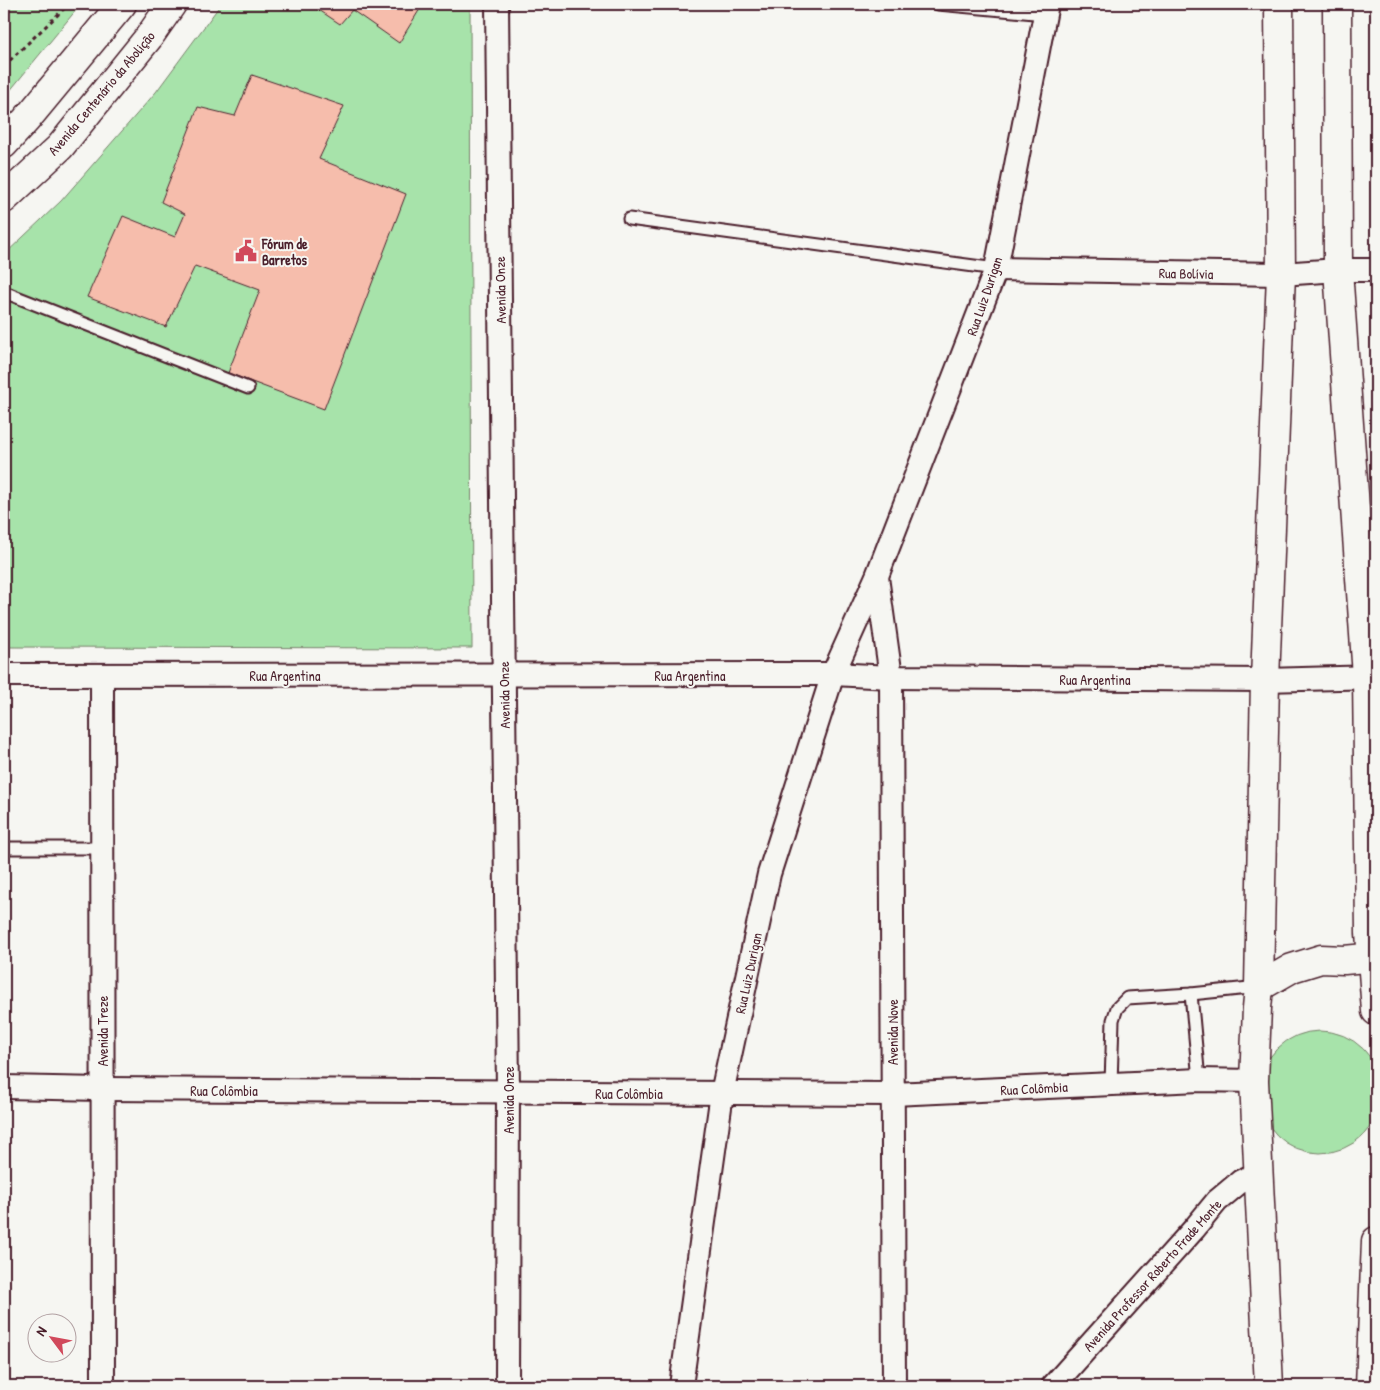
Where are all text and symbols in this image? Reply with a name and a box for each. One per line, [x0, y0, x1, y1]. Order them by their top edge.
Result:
street label: Avenida Centenário da Abolição [43, 27, 159, 159]
place label: Fórum de Barretos [261, 234, 308, 269]
public building icon: Fórum de Barretos [233, 238, 259, 264]
street label: Rua Luiz Durigan [962, 254, 1007, 338]
street label: Avenida Onze [490, 256, 510, 324]
street label: Rua Bolívia [1159, 263, 1214, 283]
street label: Avenida Onze [494, 661, 514, 729]
street label: Rua Argentina [250, 666, 321, 686]
street label: Rua Argentina [655, 666, 726, 686]
street label: Rua Argentina [1060, 670, 1131, 690]
street label: Rua Luiz Durigan [730, 931, 767, 1016]
street label: Avenida Treze [93, 995, 112, 1066]
street label: Avenida Nove [883, 999, 902, 1065]
street label: Avenida Onze [499, 1066, 518, 1134]
street label: Rua Colômbia [1000, 1077, 1069, 1099]
street label: Rua Colômbia [190, 1081, 258, 1100]
street label: Rua Colômbia [595, 1084, 663, 1103]
street label: Avenida Professor Roberto Frade Monte [1079, 1195, 1226, 1355]
north arrow [28, 1312, 78, 1362]
text: N [31, 1322, 51, 1339]

